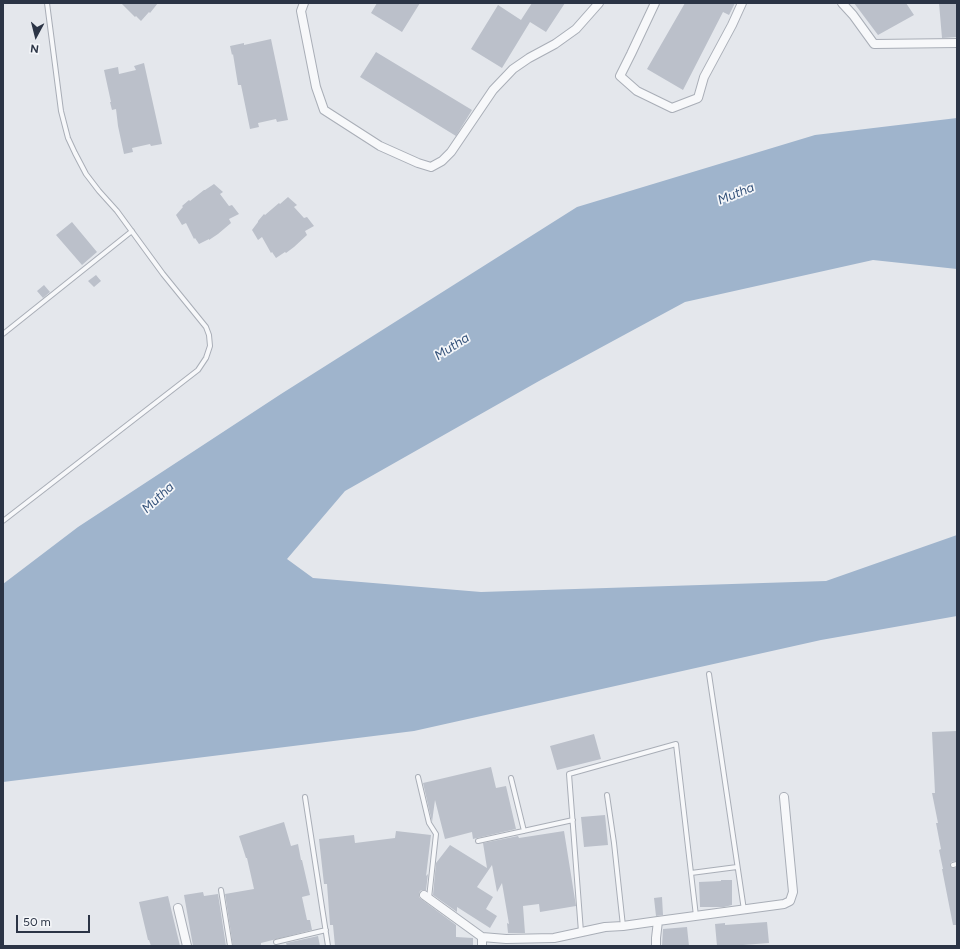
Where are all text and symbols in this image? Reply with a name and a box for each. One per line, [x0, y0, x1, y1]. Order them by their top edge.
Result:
north arrow [16, 16, 56, 56]
text: N [29, 41, 40, 55]
water label: Mutha [715, 180, 757, 208]
water label: Mutha [432, 330, 472, 364]
water label: Mutha [139, 479, 177, 517]
scale bar [18, 907, 92, 933]
text: 50 m [23, 915, 51, 929]

